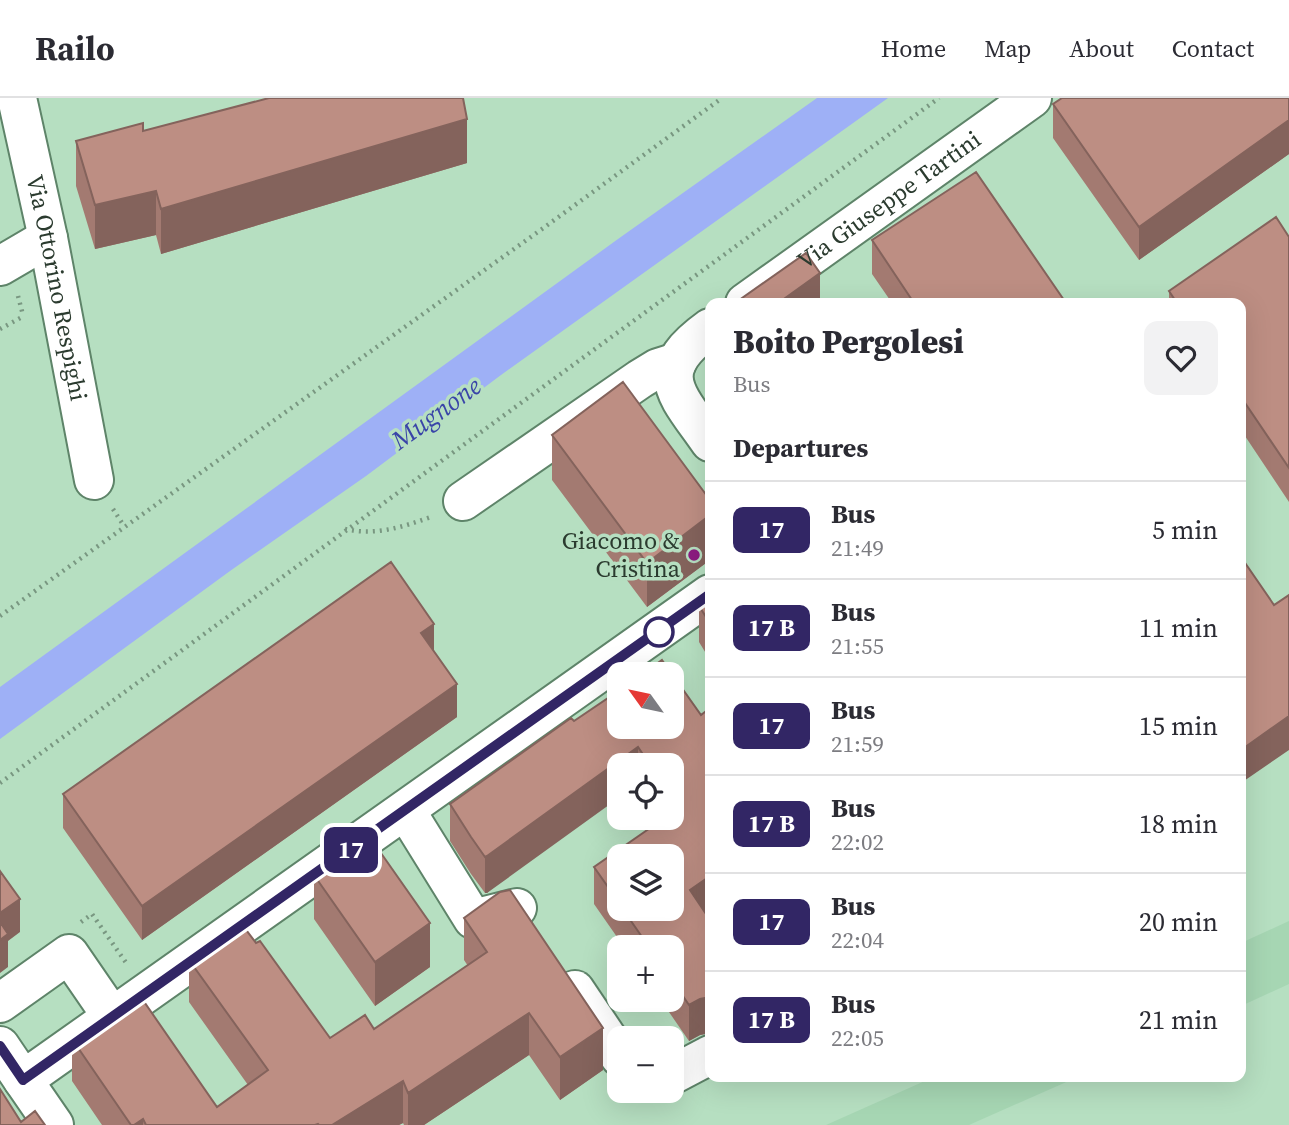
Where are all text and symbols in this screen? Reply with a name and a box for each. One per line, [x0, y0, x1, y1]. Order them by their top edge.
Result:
text: Railo [35, 26, 115, 71]
text: Home [881, 32, 946, 65]
text: Map [984, 32, 1031, 65]
text: About [1069, 32, 1134, 65]
text: Contact [1172, 32, 1254, 65]
street label: Via Giuseppe Tartini [790, 123, 987, 277]
street label: Via Ottorino Respighi [18, 172, 96, 404]
text: Boito Pergolesi [733, 319, 964, 364]
button: heart [1144, 321, 1218, 395]
water label: Mugnone [383, 368, 489, 458]
text: Bus [733, 368, 770, 400]
text: Departures [733, 430, 868, 466]
text: Bus [831, 496, 875, 532]
text: 5 min [1152, 512, 1218, 548]
text: 17 [758, 513, 785, 546]
place label: Giacomo & Cristina [562, 524, 681, 585]
text: 21:49 [831, 532, 884, 564]
marker: Giacomo & Cristina [686, 547, 702, 563]
text: Bus [831, 594, 875, 630]
text: 11 min [1139, 610, 1218, 646]
text: 17 B [748, 611, 795, 644]
unlabelled marker [644, 617, 674, 647]
text: 21:55 [831, 630, 884, 662]
north arrow [607, 662, 684, 738]
map controls [607, 662, 684, 1103]
text: Bus [831, 692, 875, 728]
text: 15 min [1139, 708, 1218, 744]
text: 17 [758, 709, 785, 742]
text: 21:59 [831, 728, 884, 760]
button: locate [607, 753, 684, 830]
text: Bus [831, 790, 875, 826]
text: 18 min [1139, 806, 1218, 842]
text: 17 B [748, 807, 795, 840]
text: 22:02 [831, 826, 884, 858]
line badge: 17 [320, 827, 382, 873]
text: 17 [338, 833, 364, 866]
button: layers [607, 844, 684, 921]
text: Bus [831, 888, 875, 924]
text: 20 min [1139, 904, 1218, 940]
text: 17 [758, 905, 785, 938]
text: 22:04 [831, 924, 884, 956]
button: + [607, 935, 684, 1012]
text: Bus [831, 986, 875, 1022]
text: 21 min [1139, 1002, 1218, 1038]
text: 17 B [748, 1003, 795, 1036]
text: 22:05 [831, 1022, 884, 1054]
button: − [607, 1026, 684, 1103]

